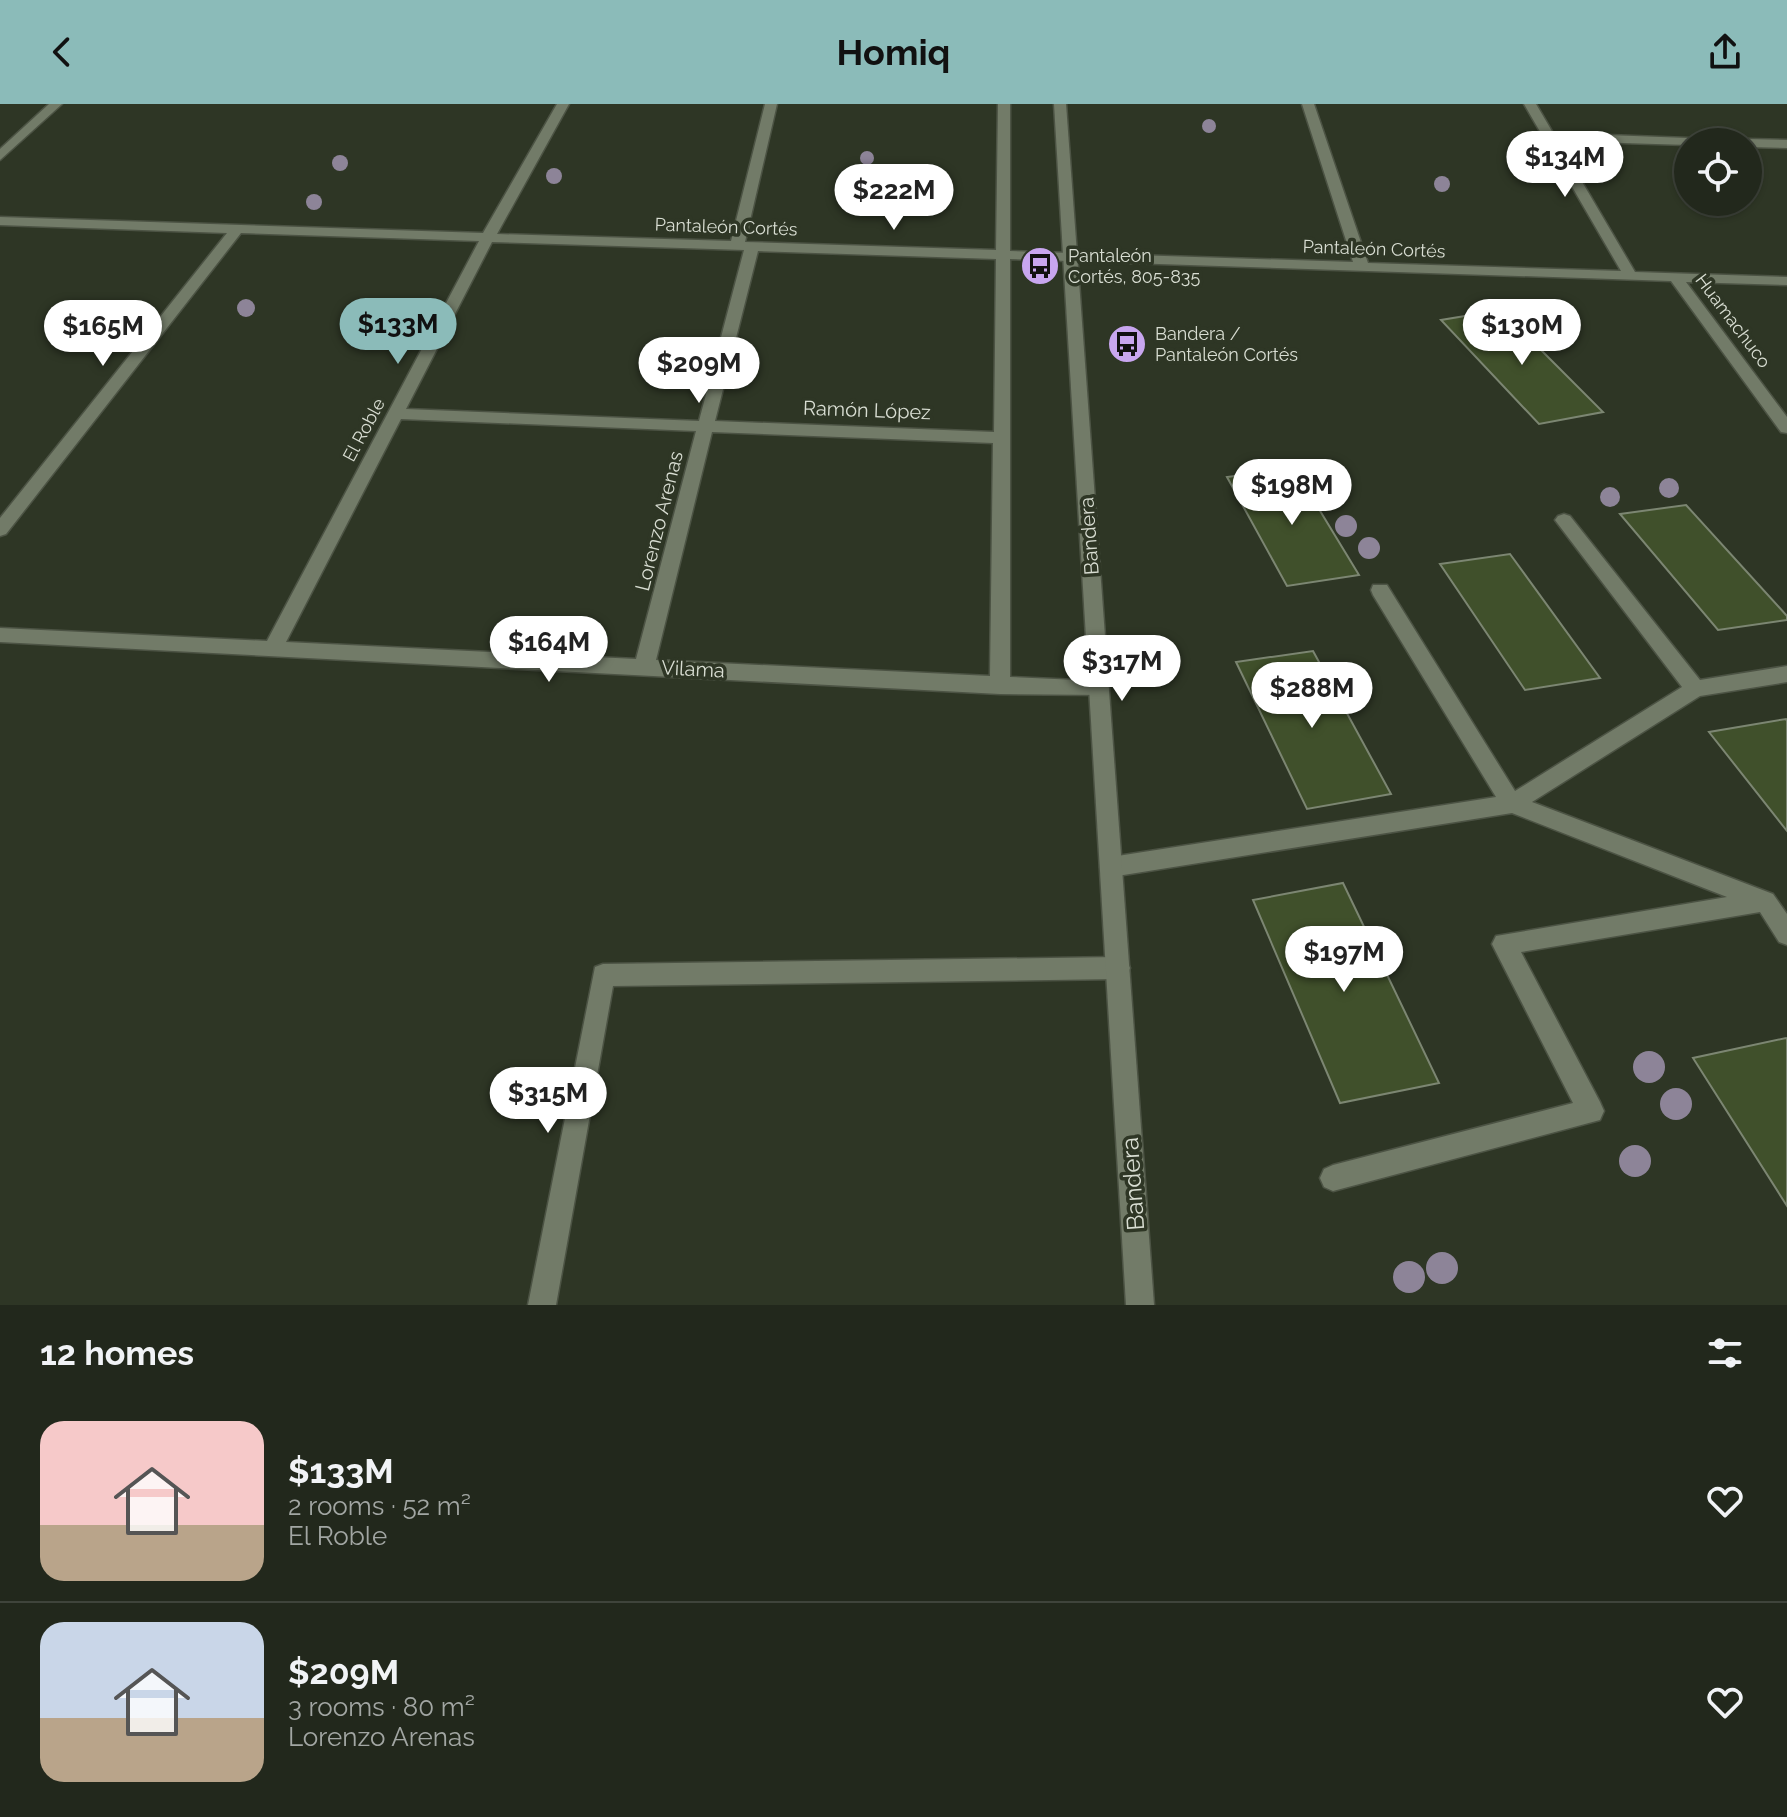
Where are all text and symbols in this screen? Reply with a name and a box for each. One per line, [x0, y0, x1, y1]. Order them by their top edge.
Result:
icon: back [40, 30, 84, 74]
icon: share [1703, 30, 1747, 74]
text: Homiq [837, 31, 950, 73]
map controls [1674, 128, 1762, 216]
button: locate [1674, 128, 1762, 216]
pin: $134M [1509, 131, 1621, 199]
text: $134M [1524, 142, 1606, 172]
pin: $222M [838, 164, 950, 232]
text: $222M [853, 175, 935, 205]
street label: Pantaleón Cortés [654, 214, 798, 239]
street label: Pantaleón Cortés [1302, 236, 1446, 261]
bus stop icon: Pantaleón Cortés, 805-835 [1019, 245, 1061, 287]
place label: Pantaleón Cortés, 805-835 [1068, 245, 1200, 287]
street label: Huamachuco [1691, 270, 1776, 372]
pin: $133M [342, 298, 454, 366]
pin: $130M [1466, 299, 1578, 367]
pin: $165M [47, 300, 159, 368]
text: $133M [358, 309, 438, 339]
text: $130M [1481, 310, 1563, 340]
text: $165M [62, 311, 144, 341]
bus stop icon: Bandera / Pantaleón Cortés [1106, 323, 1148, 365]
place label: Bandera / Pantaleón Cortés [1155, 323, 1298, 365]
pin: $209M [643, 337, 755, 405]
text: $209M [657, 348, 741, 378]
street label: El Roble [338, 394, 389, 465]
street label: Ramón López [803, 396, 932, 424]
street label: Lorenzo Arenas [630, 448, 688, 594]
pin: $198M [1236, 459, 1348, 527]
text: $198M [1251, 470, 1333, 500]
street label: Bandera [1074, 496, 1104, 576]
pin: $164M [493, 616, 605, 684]
text: $164M [508, 627, 590, 657]
pin: $317M [1066, 635, 1178, 703]
text: $317M [1082, 646, 1162, 676]
street label: Vilama [661, 655, 725, 683]
pin: $288M [1256, 662, 1368, 730]
text: $288M [1269, 673, 1355, 703]
pin: $197M [1288, 926, 1400, 994]
text: $197M [1303, 937, 1385, 967]
pin: $315M [492, 1067, 604, 1135]
text: $315M [508, 1078, 588, 1108]
street label: Bandera [1115, 1136, 1150, 1232]
icon: filters [1703, 1331, 1747, 1375]
text: 12 homes [40, 1333, 194, 1373]
text: $133M [288, 1451, 394, 1491]
icon: home [104, 1453, 200, 1549]
icon: heart [1703, 1479, 1747, 1523]
text: 2 rooms · 52 m² [288, 1491, 471, 1521]
text: El Roble [288, 1521, 387, 1551]
text: $209M [288, 1652, 399, 1692]
icon: home [104, 1654, 200, 1750]
icon: heart [1703, 1680, 1747, 1724]
text: 3 rooms · 80 m² [288, 1692, 475, 1722]
text: Lorenzo Arenas [288, 1722, 475, 1752]

